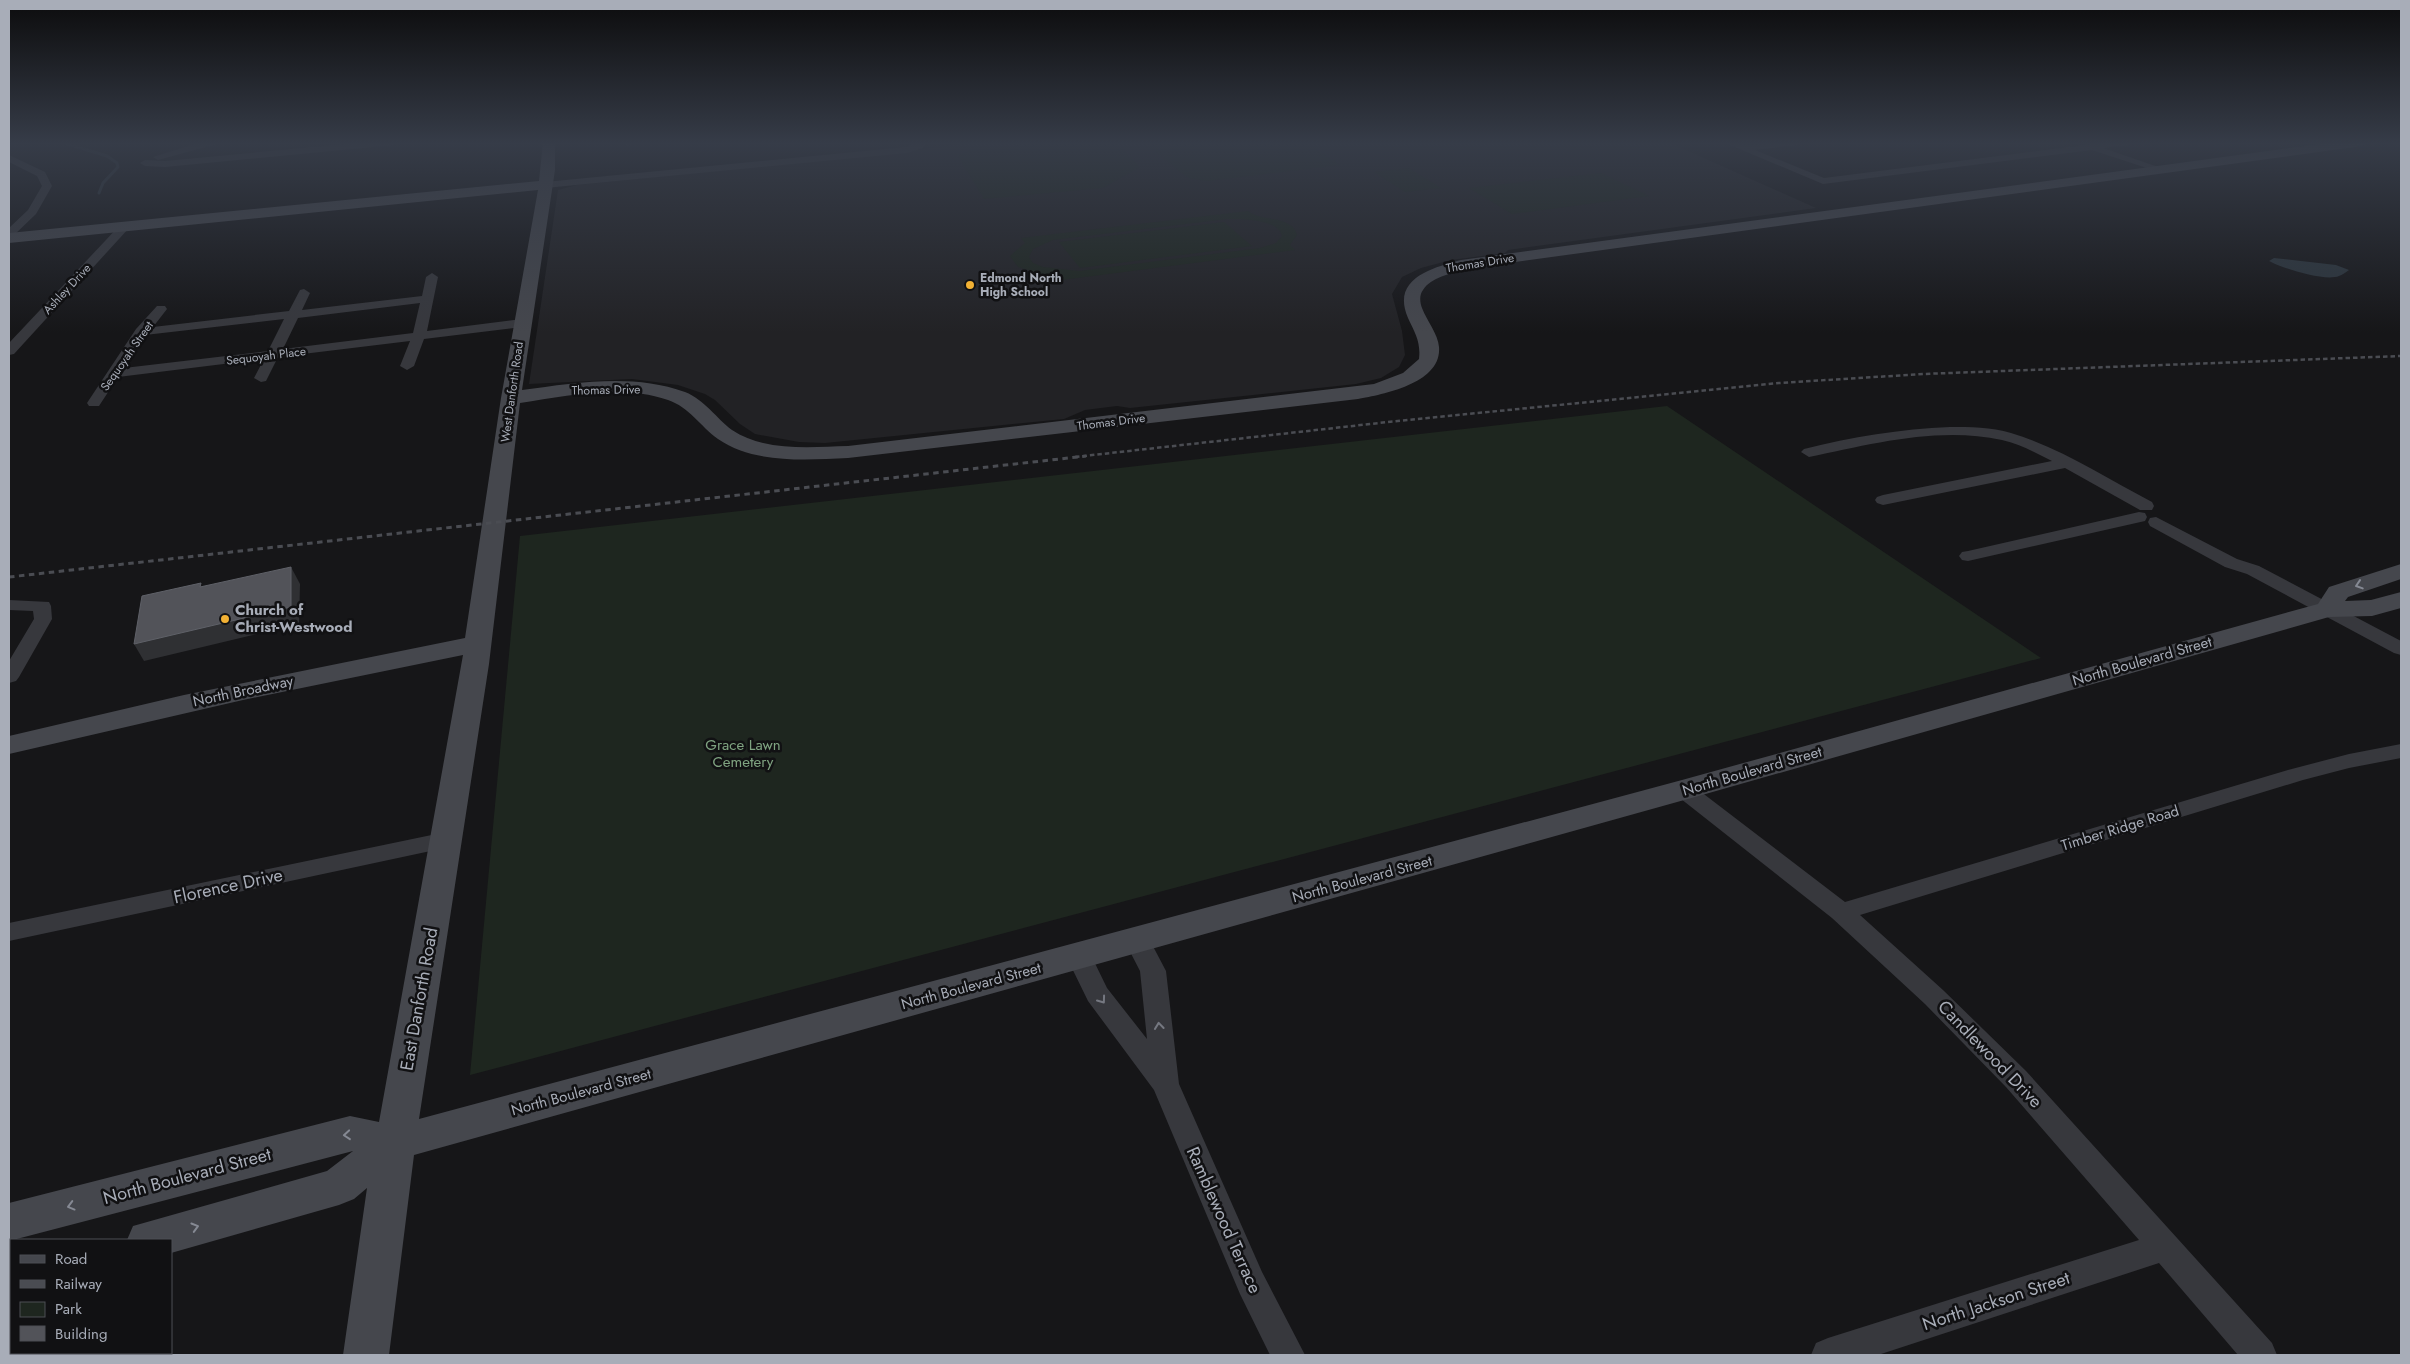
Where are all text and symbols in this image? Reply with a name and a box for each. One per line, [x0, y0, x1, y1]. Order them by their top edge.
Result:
street label: Thomas Drive [1445, 249, 1515, 277]
street label: Ashley Drive [39, 260, 95, 318]
place label: Edmond North High School [980, 269, 1062, 301]
marker: Edmond North High School [964, 279, 976, 291]
street label: Sequoyah Street [96, 317, 158, 395]
street label: West Danforth Road [496, 341, 528, 443]
street label: Sequoyah Place [225, 342, 307, 370]
street label: Thomas Drive [572, 380, 640, 400]
street label: Thomas Drive [1076, 409, 1146, 435]
one-way arrow [2355, 579, 2363, 589]
place label: Church of Christ-Westwood [235, 599, 352, 638]
marker: Church of Christ-Westwood [219, 613, 231, 625]
street label: North Boulevard Street [2070, 630, 2215, 691]
street label: North Broadway [191, 670, 296, 712]
park label: Grace Lawn Cemetery [705, 734, 781, 773]
street label: North Boulevard Street [1680, 740, 1825, 801]
street label: Timber Ridge Road [2058, 800, 2182, 856]
street label: North Boulevard Street [1290, 850, 1435, 908]
street label: Florence Drive [171, 862, 285, 910]
street label: East Danforth Road [394, 925, 444, 1073]
street label: North Boulevard Street [899, 957, 1044, 1015]
one-way arrow [1096, 994, 1104, 1003]
street label: Candlewood Drive [1932, 994, 2048, 1114]
one-way arrow [1154, 1022, 1165, 1030]
street label: North Boulevard Street [509, 1063, 654, 1121]
one-way arrow [343, 1129, 351, 1140]
street label: North Boulevard Street [100, 1141, 275, 1211]
street label: Ramblewood Terrace [1180, 1142, 1268, 1298]
one-way arrow [67, 1200, 76, 1211]
one-way arrow [191, 1222, 199, 1233]
legend [10, 1239, 172, 1354]
text: Road [55, 1248, 87, 1270]
street label: North Jackson Street [1919, 1265, 2074, 1337]
text: Railway [55, 1273, 102, 1295]
text: Park [55, 1298, 82, 1320]
text: Building [55, 1323, 107, 1345]

